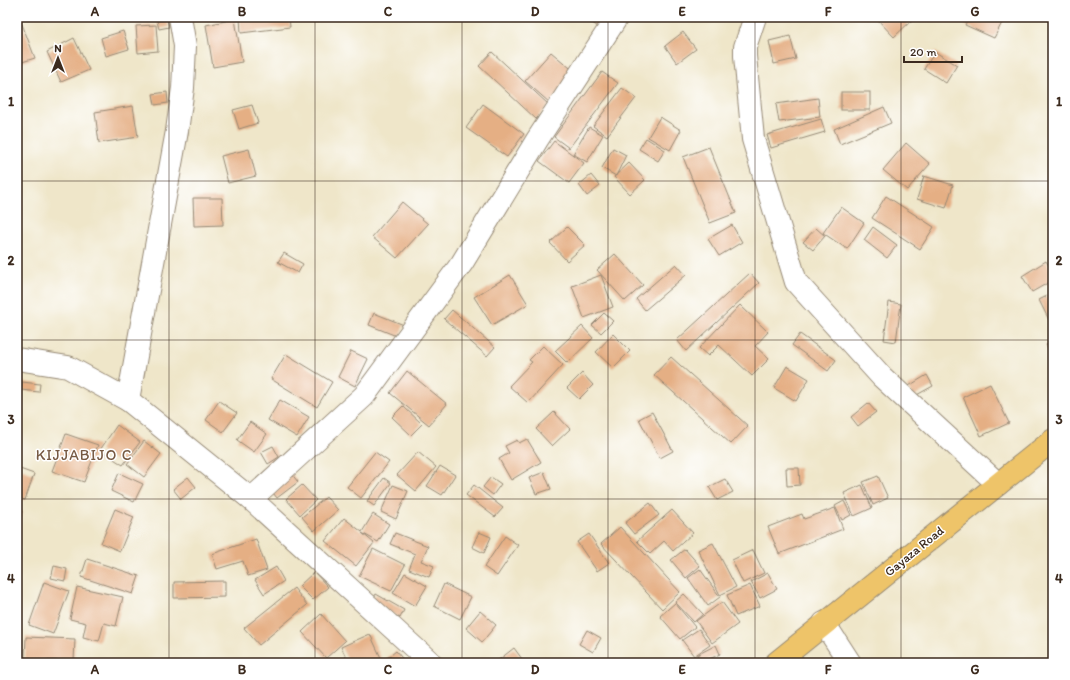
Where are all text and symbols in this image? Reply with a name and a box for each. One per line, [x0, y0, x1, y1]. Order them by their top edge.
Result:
text: A [90, 4, 100, 19]
text: B [238, 4, 247, 19]
text: C [384, 4, 393, 19]
text: D [531, 4, 540, 19]
text: E [678, 4, 686, 19]
text: F [825, 4, 832, 19]
text: G [971, 4, 980, 19]
north arrow [38, 38, 78, 78]
scale bar [904, 38, 962, 64]
text: N [54, 42, 62, 55]
text: 20 m [910, 45, 937, 59]
text: 1 [8, 94, 14, 109]
text: 1 [1056, 94, 1062, 109]
text: 2 [8, 253, 15, 268]
text: 2 [1056, 253, 1063, 268]
text: 3 [7, 412, 15, 427]
text: 3 [1055, 412, 1063, 427]
district label: KIJJABIJO C [36, 446, 132, 464]
street label: Gayaza Road [881, 523, 947, 579]
text: 4 [7, 571, 15, 586]
text: 4 [1055, 571, 1063, 586]
text: A [90, 662, 100, 677]
text: B [238, 662, 247, 677]
text: C [384, 662, 393, 677]
text: D [531, 662, 540, 677]
text: E [678, 662, 686, 677]
text: F [825, 662, 832, 677]
text: G [971, 662, 980, 677]

